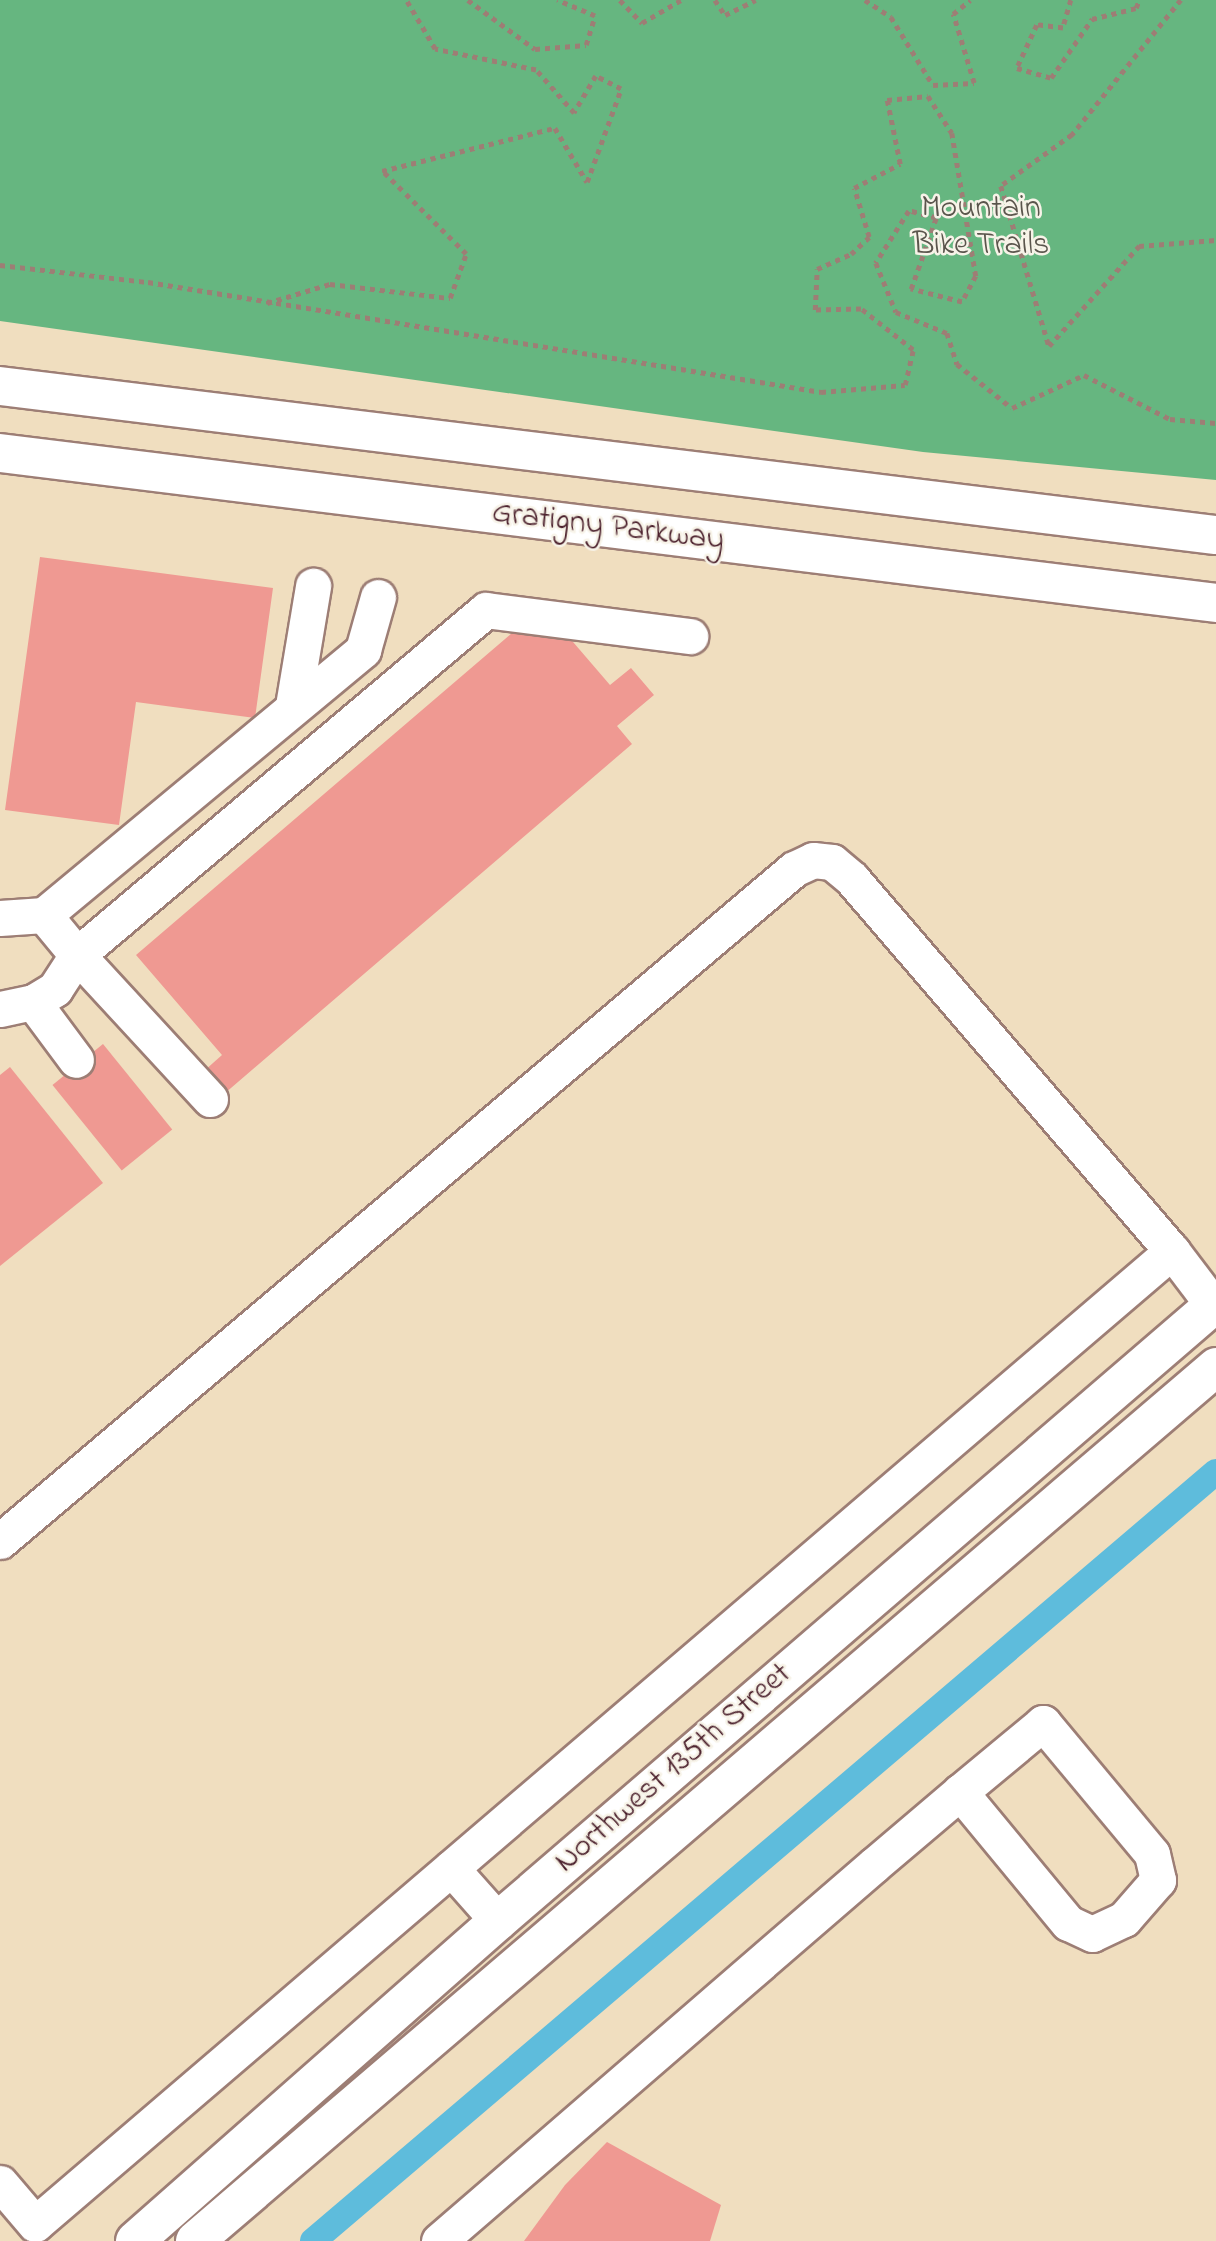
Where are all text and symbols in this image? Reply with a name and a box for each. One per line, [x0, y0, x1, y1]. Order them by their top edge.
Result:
park label: Mountain Bike Trails [913, 191, 1049, 266]
street label: Gratigny Parkway [490, 495, 726, 561]
street label: Northwest 135th Street [548, 1656, 800, 1882]

